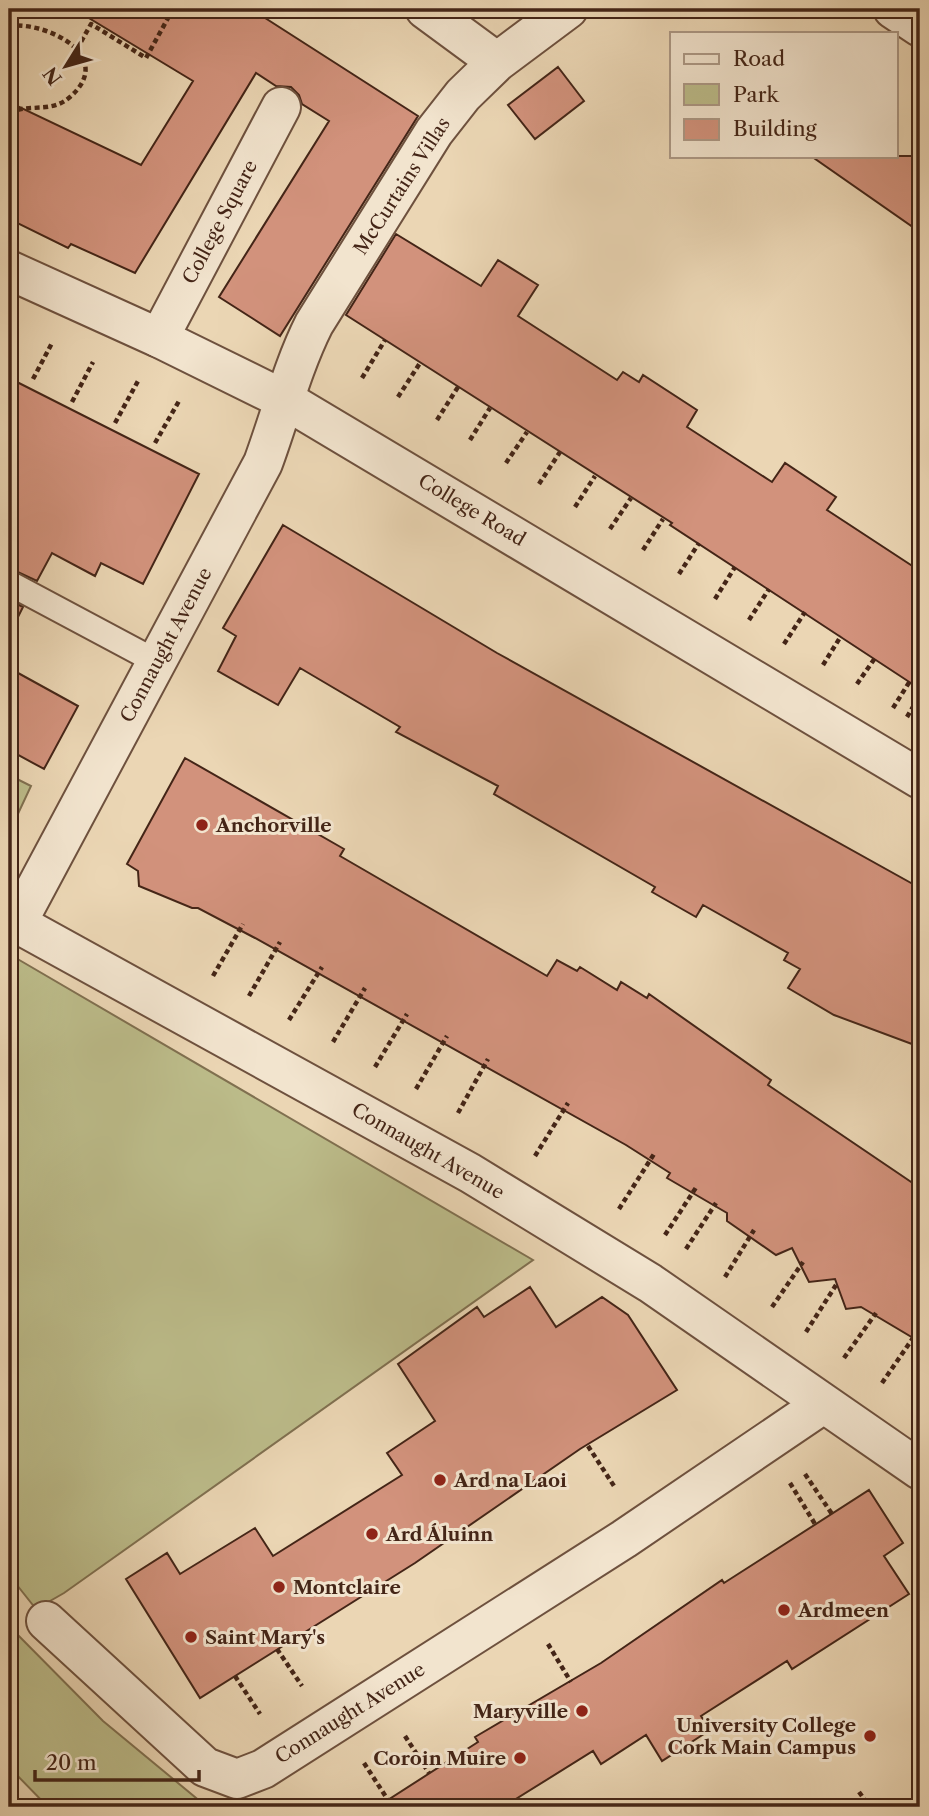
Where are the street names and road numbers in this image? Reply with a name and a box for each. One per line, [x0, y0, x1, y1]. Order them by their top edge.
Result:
street label: McCurtains Villas [349, 113, 455, 259]
street label: College Square [178, 156, 262, 288]
street label: College Road [414, 469, 530, 551]
street label: Connaught Avenue [115, 564, 217, 726]
street label: Connaught Avenue [348, 1098, 508, 1204]
street label: Connaught Avenue [271, 1658, 429, 1768]

